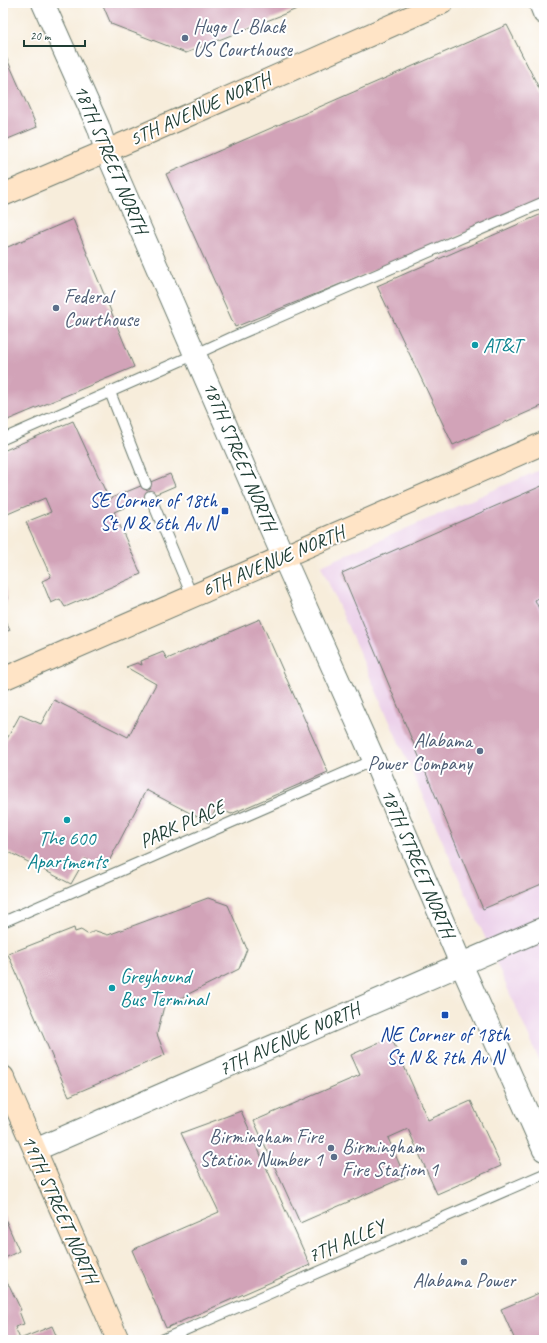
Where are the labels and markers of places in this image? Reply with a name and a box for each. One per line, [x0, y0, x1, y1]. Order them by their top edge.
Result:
place label: Hugo L. Black US Courthouse [193, 14, 293, 62]
marker: Hugo L. Black US Courthouse [180, 33, 190, 43]
place label: Federal Courthouse [64, 284, 140, 332]
marker: Federal Courthouse [51, 303, 61, 313]
place label: AT&T [483, 333, 525, 358]
marker: AT&T [470, 340, 480, 350]
place label: SE Corner of 18th St N & 6th Av N [89, 488, 220, 536]
marker: SE Corner of 18th St N & 6th Av N [220, 506, 230, 516]
place label: Alabama Power Company [368, 728, 474, 776]
marker: Alabama Power Company [475, 746, 485, 756]
marker: The 600 Apartments [62, 815, 72, 825]
place label: The 600 Apartments [27, 826, 109, 874]
place label: Greyhound Bus Terminal [120, 964, 211, 1012]
marker: Greyhound Bus Terminal [107, 983, 117, 993]
marker: NE Corner of 18th St N & 7th Av N [440, 1010, 450, 1020]
place label: NE Corner of 18th St N & 7th Av N [380, 1022, 511, 1070]
place label: Birmingham Fire Station Number 1 [199, 1124, 324, 1172]
place label: Birmingham Fire Station 1 [342, 1134, 439, 1182]
marker: Birmingham Fire Station Number 1 [326, 1143, 336, 1153]
marker: Birmingham Fire Station 1 [329, 1152, 339, 1162]
marker: Alabama Power [459, 1257, 469, 1267]
place label: Alabama Power [413, 1268, 517, 1293]

